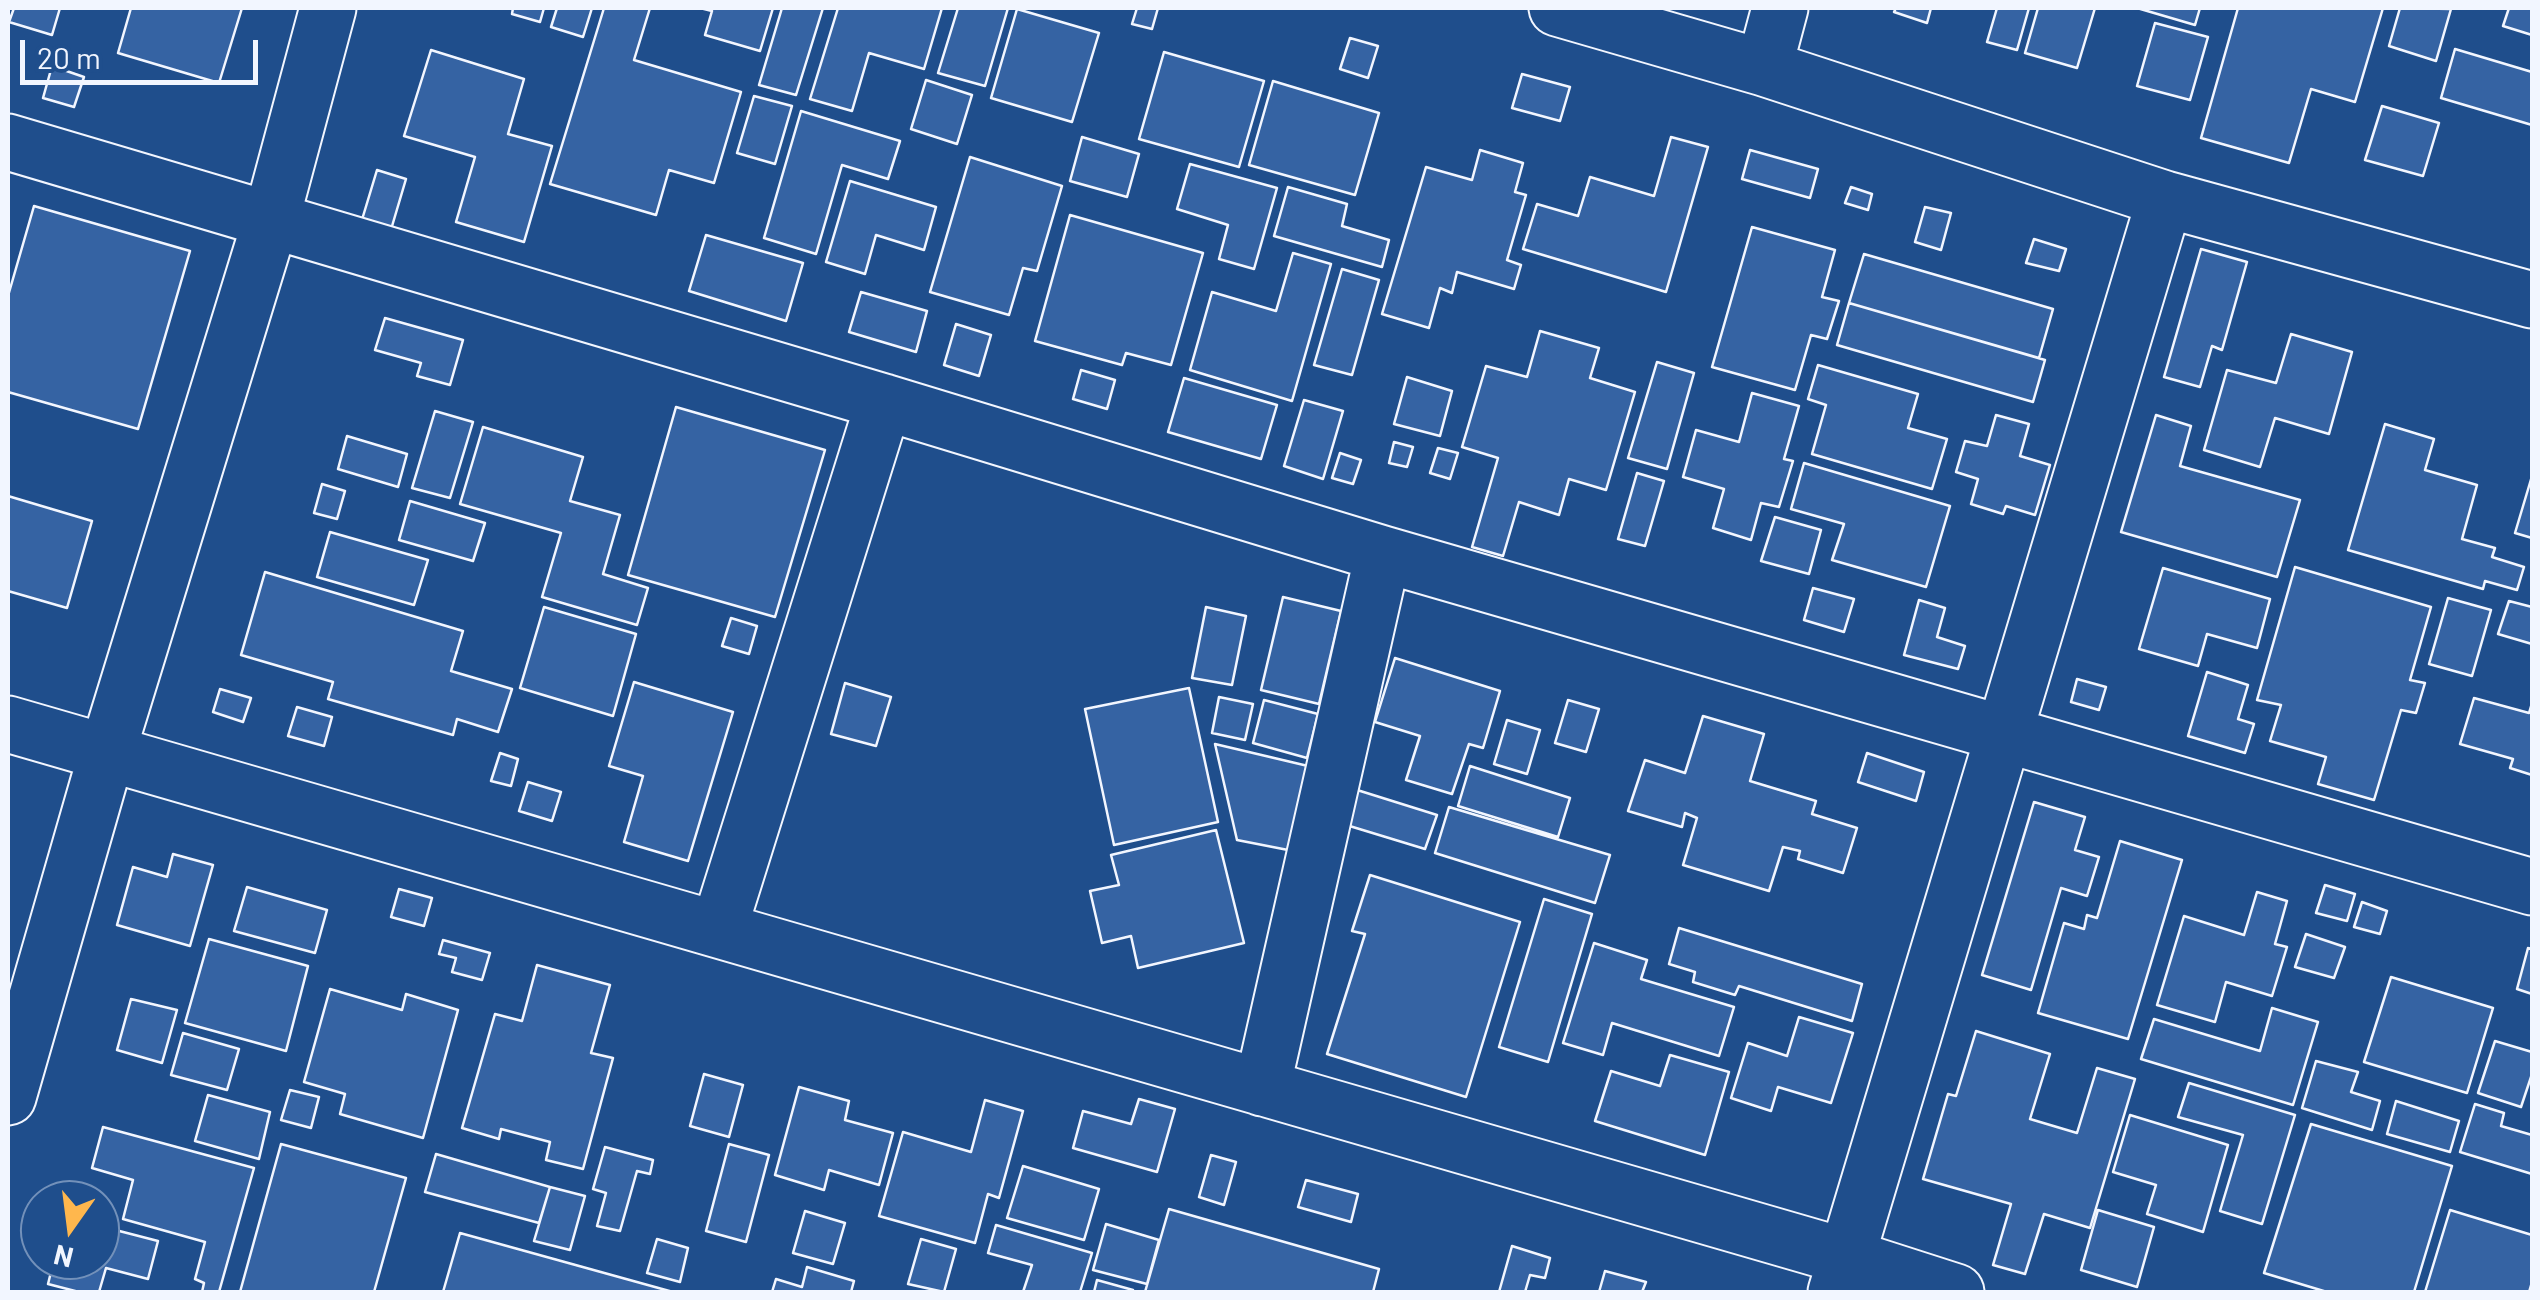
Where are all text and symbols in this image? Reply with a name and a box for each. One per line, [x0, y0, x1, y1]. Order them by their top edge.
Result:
scale bar [25, 20, 262, 82]
text: 20 m [37, 39, 101, 75]
north arrow [20, 1180, 120, 1280]
text: N [50, 1238, 76, 1276]

